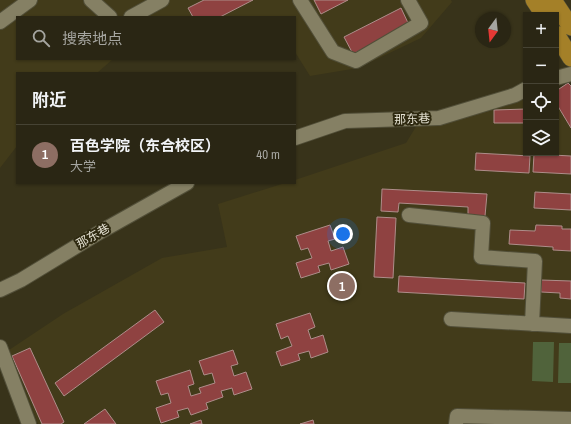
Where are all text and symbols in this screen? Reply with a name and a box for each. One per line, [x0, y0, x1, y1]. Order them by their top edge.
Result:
north arrow [475, 12, 511, 48]
map controls [523, 12, 559, 156]
button: + [523, 12, 559, 48]
search box [16, 16, 296, 60]
icon: search [30, 27, 52, 49]
text: 搜索地点 [62, 28, 122, 49]
button: − [523, 48, 559, 84]
button: locate [523, 84, 559, 120]
text: 附近 [32, 88, 66, 111]
street label: 那东巷 [394, 110, 430, 128]
button: layers [523, 120, 559, 156]
text: 百色学院（东合校区） [70, 135, 220, 156]
text: 1 [42, 146, 48, 163]
text: 40 m [256, 146, 280, 163]
text: 大学 [70, 158, 96, 175]
street label: 那东巷 [73, 220, 113, 252]
your location [333, 224, 353, 244]
pin: 1 [329, 271, 355, 301]

